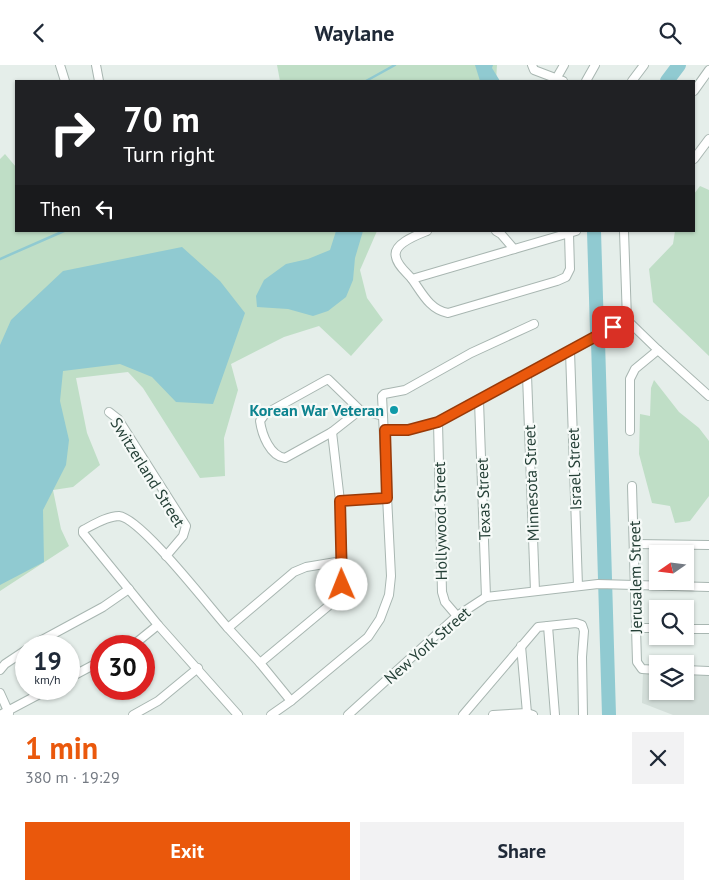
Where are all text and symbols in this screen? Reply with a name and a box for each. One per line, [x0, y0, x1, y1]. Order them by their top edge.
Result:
icon: back [25, 19, 53, 47]
text: Waylane [315, 19, 394, 47]
icon: search [656, 19, 684, 47]
text: 70 m [123, 96, 200, 142]
icon: right [40, 100, 105, 165]
text: Turn right [123, 140, 215, 168]
icon: left [91, 195, 119, 223]
text: Then [40, 197, 81, 221]
pin [592, 306, 634, 348]
icon: arrive [599, 313, 627, 341]
place label: Korean War Veteran [250, 400, 384, 420]
marker: Korean War Veteran [388, 404, 400, 416]
street label: Switzerland Street [106, 413, 190, 531]
street label: Minnesota Street [519, 424, 543, 542]
street label: Israel Street [563, 427, 585, 511]
street label: Texas Street [472, 457, 494, 541]
street label: Hollywood Street [429, 461, 451, 581]
street label: Jerusalem Street [624, 520, 646, 634]
north arrow [649, 545, 694, 590]
map controls [649, 545, 694, 700]
position arrow [315, 558, 367, 610]
button: search [649, 600, 694, 645]
street label: New York Street [380, 602, 475, 688]
speed limit sign: 30 [90, 635, 155, 700]
text: 19 [33, 645, 62, 677]
button: layers [649, 655, 694, 700]
text: km/h [34, 672, 61, 687]
text: 1 min [25, 728, 98, 767]
button: close [632, 732, 684, 784]
text: 380 m · 19:29 [25, 767, 120, 787]
button: Exit [25, 822, 350, 880]
button: Share [360, 822, 684, 880]

